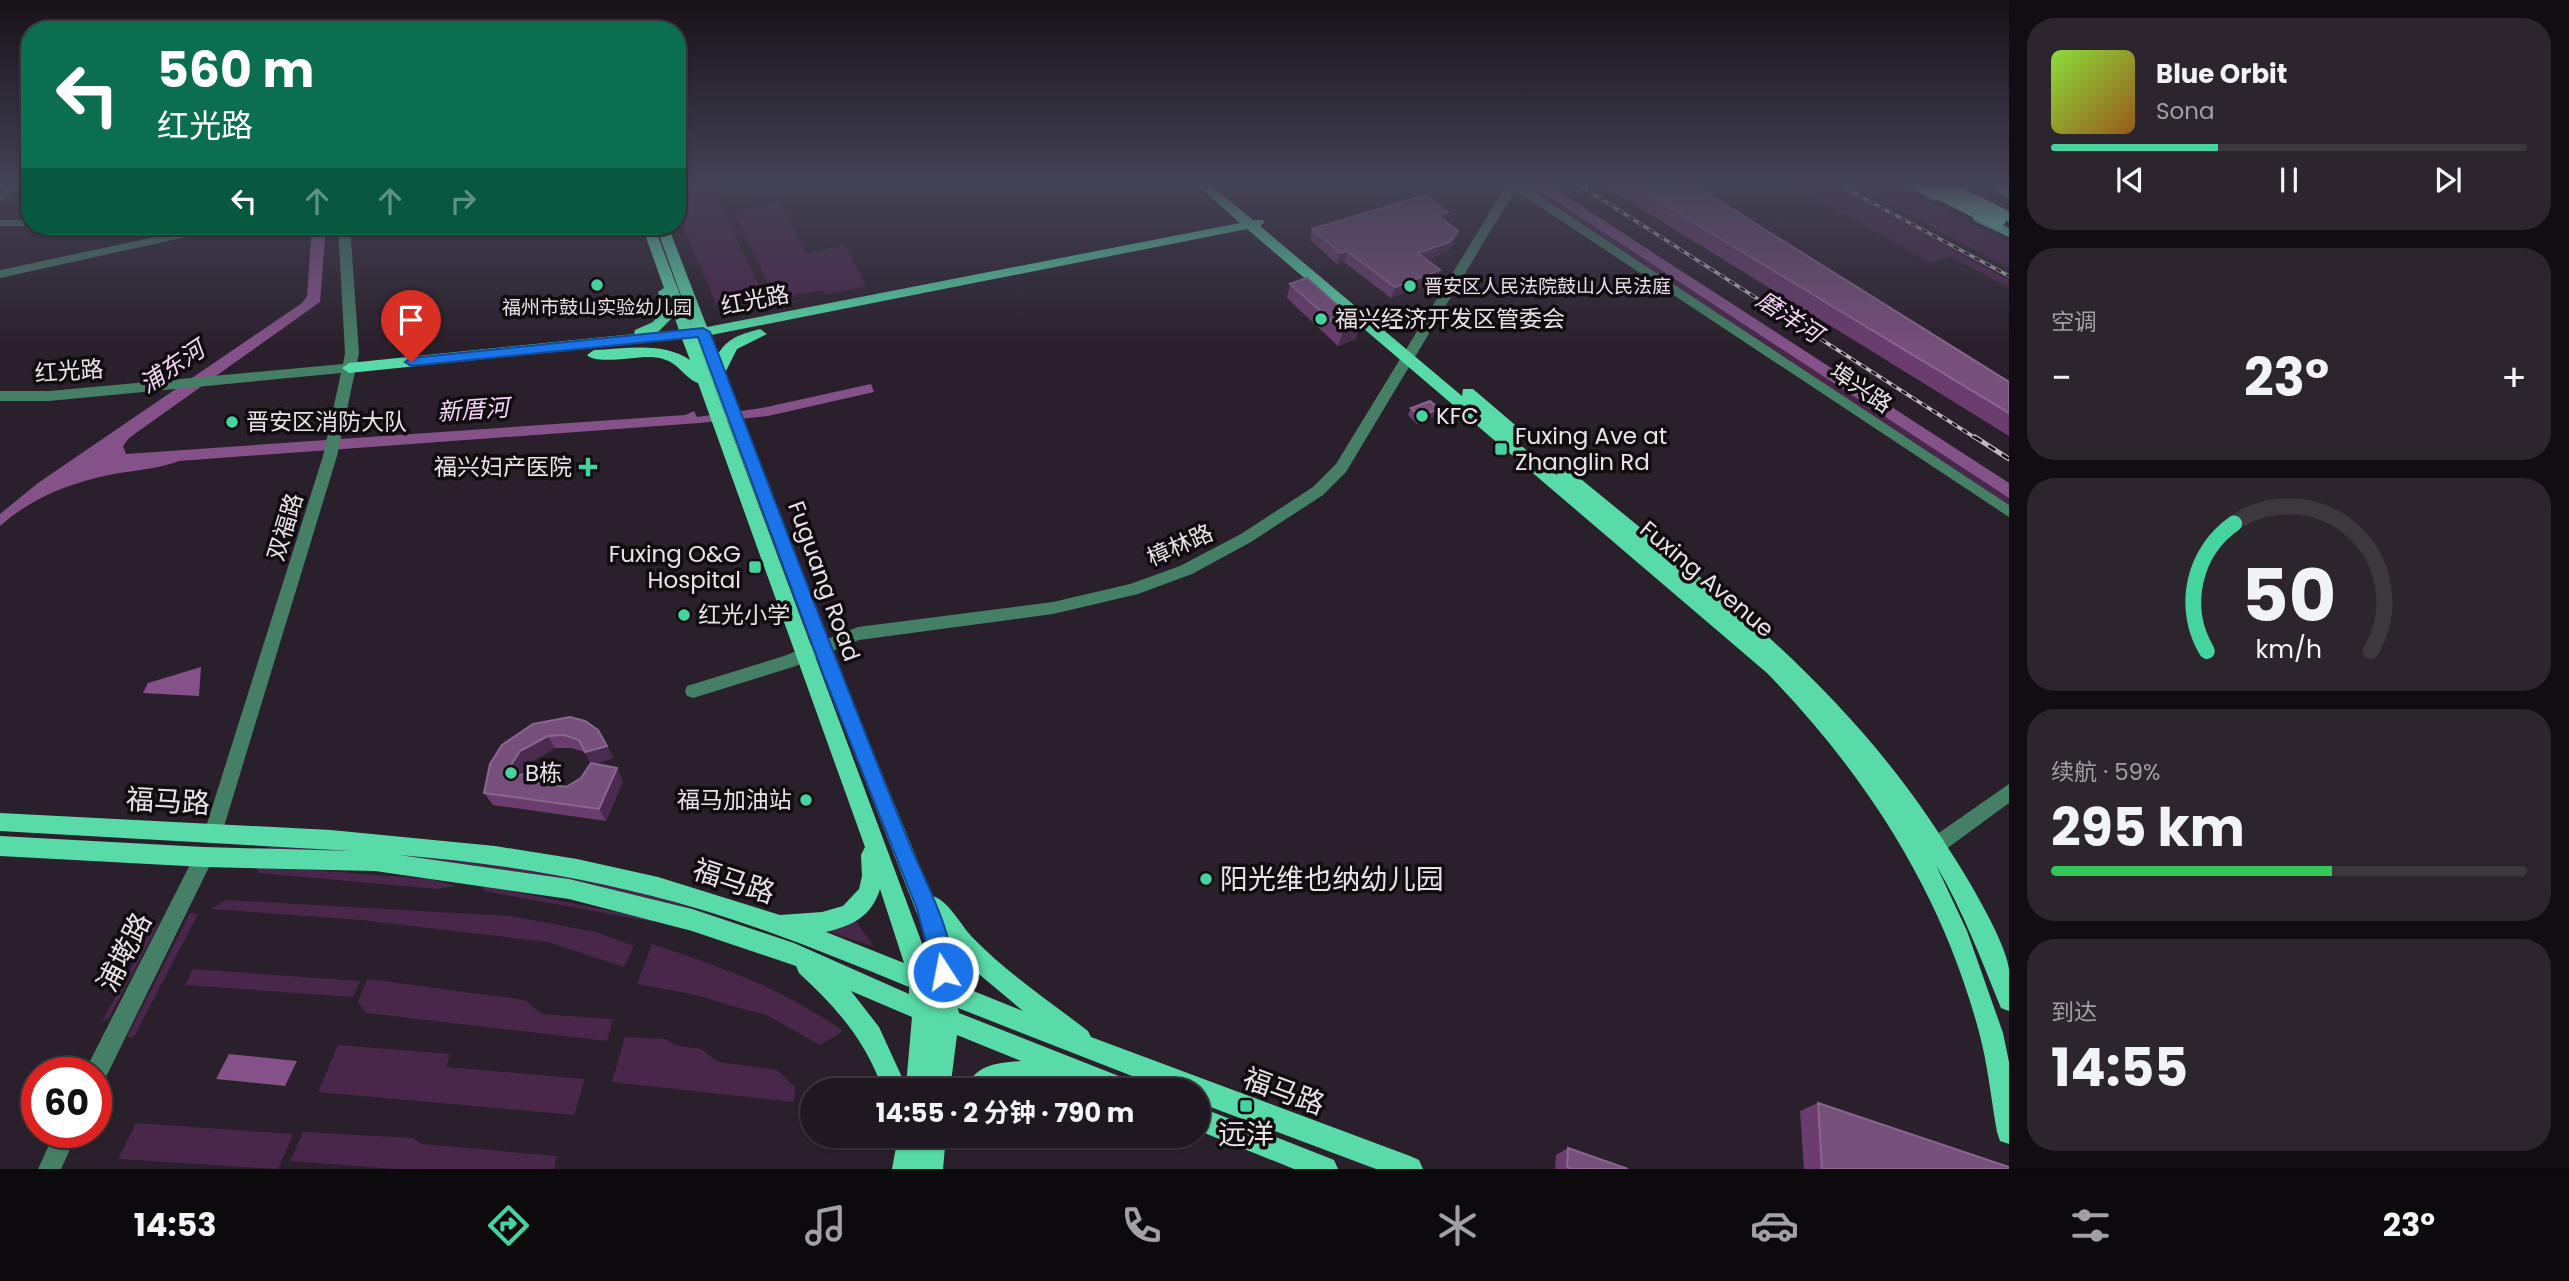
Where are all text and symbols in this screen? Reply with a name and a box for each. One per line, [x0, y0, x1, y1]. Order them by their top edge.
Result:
text: 560 m [157, 36, 314, 104]
icon: left [42, 49, 133, 140]
text: Blue Orbit [2156, 56, 2287, 92]
text: Sona [2156, 95, 2215, 127]
text: 红光路 [157, 103, 253, 148]
icon: previous [2111, 161, 2149, 199]
icon: pause [2270, 161, 2308, 199]
icon: next [2429, 161, 2467, 199]
icon: left [225, 182, 263, 220]
icon: ahead [298, 182, 336, 220]
icon: ahead [371, 182, 409, 220]
icon: right [444, 182, 482, 220]
place label: 晋安区人民法院鼓山人民法庭 [1424, 273, 1671, 300]
marker: 福州市鼓山实验幼儿园 [589, 277, 605, 293]
street label: 红光路 [718, 278, 792, 322]
marker: 晋安区人民法院鼓山人民法庭 [1402, 278, 1418, 294]
water label: 磨洋河 [1750, 283, 1832, 352]
pin [381, 290, 441, 362]
place label: 福州市鼓山实验幼儿园 [502, 294, 692, 321]
icon: arrive [392, 301, 430, 339]
place label: 福兴经济开发区管委会 [1335, 303, 1565, 335]
text: 空调 [2051, 306, 2097, 338]
marker: 福兴经济开发区管委会 [1313, 311, 1329, 327]
water label: 浦东河 [133, 331, 214, 400]
text: 23° [2244, 341, 2329, 414]
text: − [2051, 351, 2072, 404]
text: + [2501, 351, 2527, 404]
street label: 红光路 [33, 353, 105, 389]
street label: 埠兴路 [1823, 355, 1899, 421]
water label: 新厝河 [436, 390, 514, 428]
place label: KFC [1436, 400, 1479, 432]
place label: 晋安区消防大队 [246, 406, 407, 438]
marker: KFC [1414, 408, 1430, 424]
marker: 晋安区消防大队 [224, 414, 240, 430]
place label: Fuxing Ave at Zhanglin Rd [1515, 420, 1667, 478]
marker: Fuxing Ave at Zhanglin Rd [1493, 441, 1509, 457]
place label: 福兴妇产医院 [434, 451, 572, 483]
marker: 福兴妇产医院 [578, 457, 598, 477]
street label: 双福路 [260, 489, 310, 565]
street label: Fuguang Road [780, 496, 868, 666]
street label: Fuxing Avenue [1633, 513, 1781, 645]
street label: 樟林路 [1142, 516, 1218, 574]
place label: Fuxing O&G Hospital [609, 538, 741, 596]
text: 50 [2242, 545, 2336, 646]
marker: Fuxing O&G Hospital [747, 559, 763, 575]
place label: 红光小学 [698, 599, 790, 631]
marker: 红光小学 [676, 607, 692, 623]
text: km/h [2256, 631, 2322, 666]
text: 续航 · 59% [2051, 756, 2161, 788]
place label: B栋 [525, 757, 562, 789]
marker: B栋 [503, 765, 519, 781]
street label: 福马路 [125, 780, 211, 823]
place label: 福马加油站 [677, 784, 792, 816]
text: 295 km [2051, 791, 2245, 864]
marker: 福马加油站 [798, 792, 814, 808]
street label: 福马路 [688, 850, 780, 913]
place label: 阳光维也纳幼儿园 [1220, 860, 1444, 899]
marker: 阳光维也纳幼儿园 [1198, 871, 1214, 887]
street label: 浦墘路 [88, 906, 161, 999]
position arrow [906, 935, 980, 1009]
text: 到达 [2051, 996, 2097, 1028]
text: 14:55 [2051, 1031, 2188, 1104]
speed limit sign: 60 [21, 1057, 112, 1148]
street label: 福马路 [1238, 1059, 1330, 1124]
text: 14:55 · 2 分钟 · 790 m [876, 1095, 1134, 1131]
marker: 远洋 [1238, 1098, 1254, 1114]
place label: 远洋 [1218, 1115, 1274, 1154]
icon: directions [484, 1201, 533, 1250]
icon: music [801, 1201, 850, 1250]
icon: phone [1117, 1201, 1166, 1250]
icon: climate [1433, 1201, 1482, 1250]
icon: car [1750, 1201, 1799, 1250]
icon: filters [2066, 1201, 2115, 1250]
text: 14:53 [134, 1202, 217, 1247]
text: 23° [2383, 1202, 2435, 1247]

